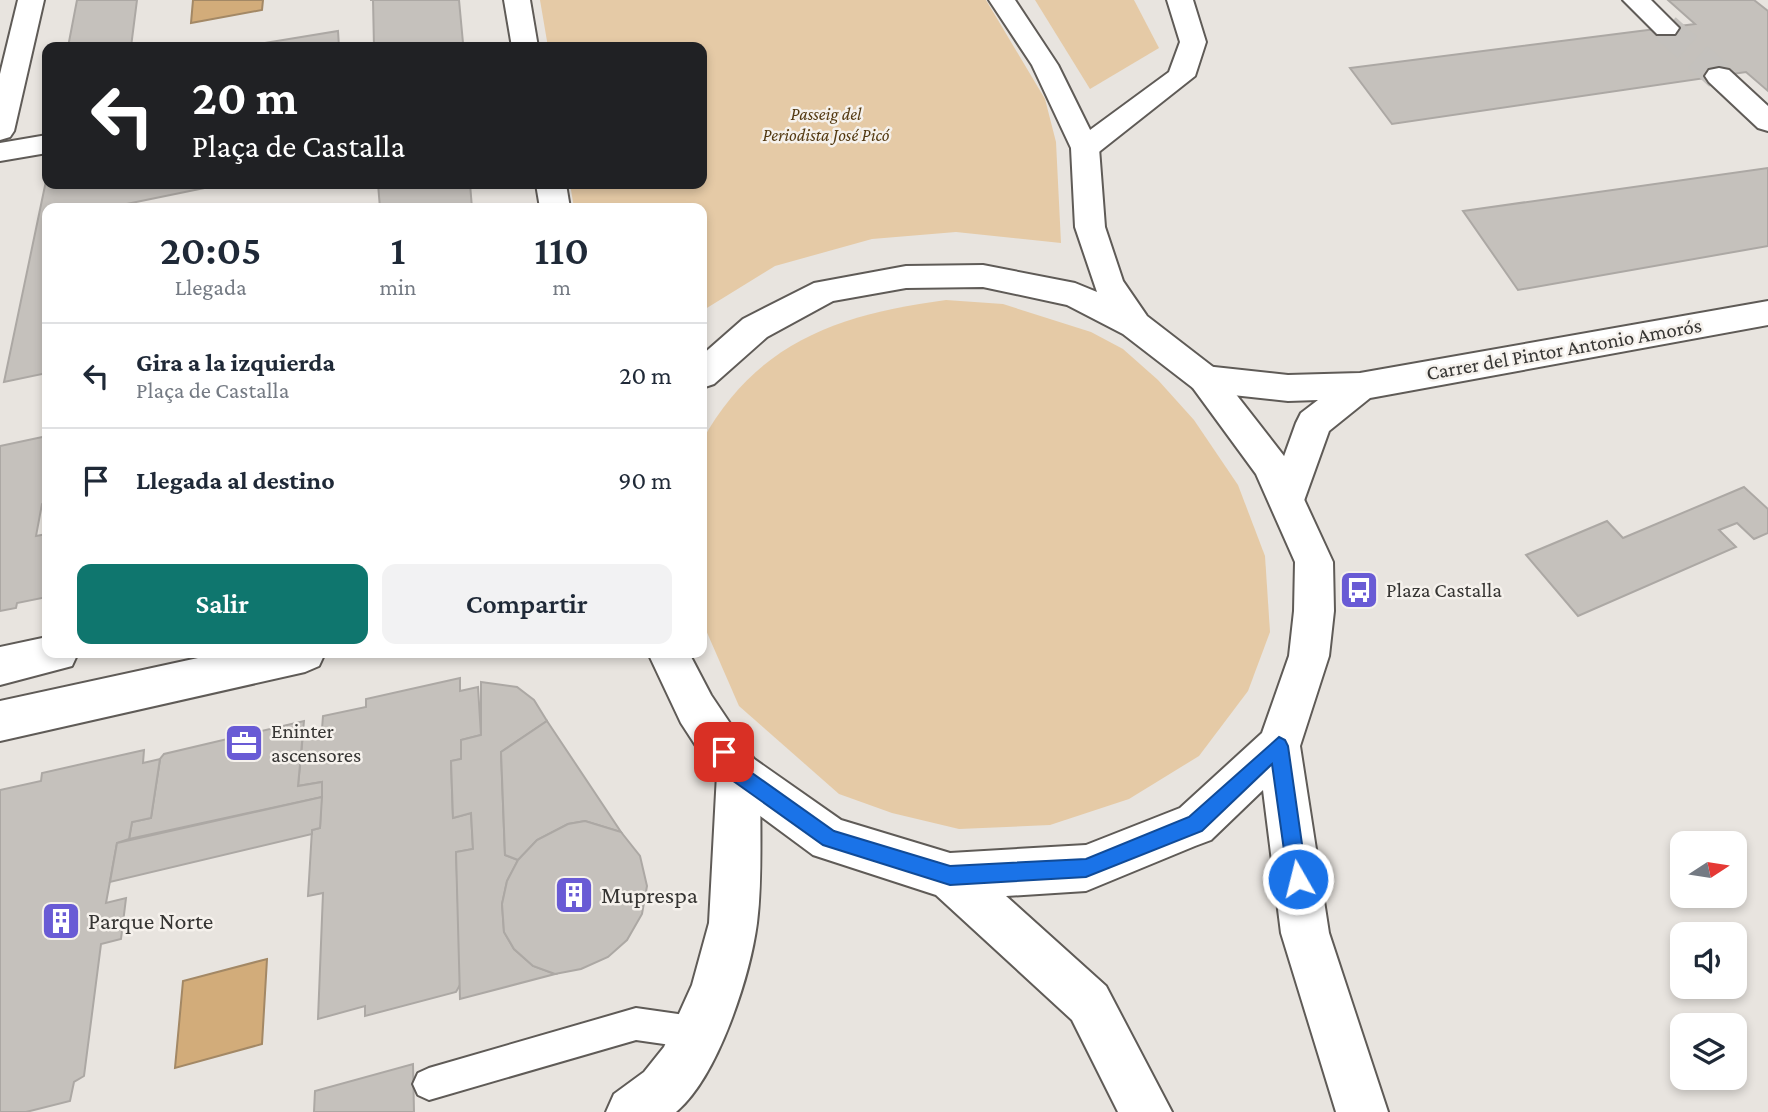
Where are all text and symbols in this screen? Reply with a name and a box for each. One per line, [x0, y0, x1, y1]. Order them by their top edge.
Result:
icon: left [77, 70, 168, 161]
text: 20 m [192, 70, 298, 125]
park label: Passeig del Periodista José Picó [762, 104, 891, 145]
text: Plaça de Castalla [192, 128, 405, 164]
text: 20:05 [160, 226, 262, 273]
text: 1 [390, 226, 405, 273]
text: 110 [534, 226, 589, 273]
text: Llegada [175, 274, 247, 300]
text: min [379, 274, 416, 300]
text: m [552, 274, 571, 300]
street label: Carrer del Pintor Antonio Amorós [1424, 313, 1704, 385]
text: Gira a la izquierda [136, 348, 335, 377]
icon: left [77, 357, 115, 395]
text: 20 m [619, 361, 672, 390]
text: Plaça de Castalla [136, 377, 289, 403]
icon: arrive [77, 462, 115, 500]
text: Llegada al destino [136, 466, 335, 495]
text: 90 m [618, 466, 672, 495]
button: Salir [77, 564, 368, 644]
button: Compartir [382, 564, 672, 644]
bus stop icon: Plaza Castalla [1338, 569, 1380, 611]
place label: Plaza Castalla [1386, 578, 1502, 602]
place label: Eninter ascensores [271, 719, 361, 767]
office icon: Eninter ascensores [223, 722, 265, 764]
pin [694, 722, 754, 782]
icon: arrive [705, 733, 743, 771]
north arrow [1670, 831, 1746, 908]
map controls [1670, 831, 1747, 1090]
position arrow [1261, 842, 1335, 916]
building icon: Muprespa [553, 874, 595, 916]
place label: Muprespa [601, 881, 698, 908]
building icon: Parque Norte [40, 900, 82, 942]
place label: Parque Norte [88, 907, 213, 934]
button: sound [1670, 922, 1747, 999]
button: layers [1670, 1013, 1747, 1090]

